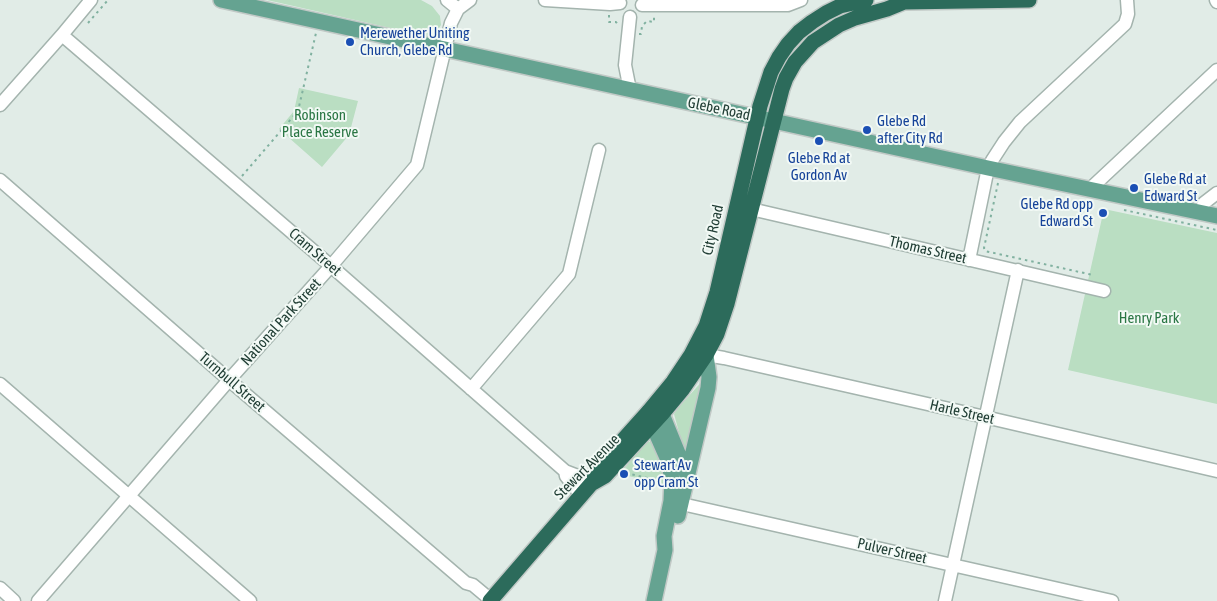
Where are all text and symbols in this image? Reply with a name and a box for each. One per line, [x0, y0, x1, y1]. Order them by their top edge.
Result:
place label: Merewether Uniting Church, Glebe Rd [360, 24, 470, 59]
marker: Merewether Uniting Church, Glebe Rd [344, 36, 356, 48]
street label: Glebe Road [686, 94, 752, 124]
park label: Robinson Place Reserve [282, 106, 358, 141]
place label: Glebe Rd after City Rd [877, 112, 943, 147]
marker: Glebe Rd after City Rd [861, 124, 873, 136]
marker: Glebe Rd at Gordon Av [813, 135, 825, 147]
place label: Glebe Rd at Gordon Av [788, 149, 850, 184]
place label: Glebe Rd at Edward St [1144, 170, 1207, 205]
marker: Glebe Rd at Edward St [1128, 182, 1140, 194]
place label: Glebe Rd opp Edward St [1021, 195, 1093, 230]
street label: City Road [698, 203, 728, 257]
marker: Glebe Rd opp Edward St [1097, 207, 1109, 219]
street label: Cram Street [285, 224, 345, 280]
street label: Thomas Street [888, 232, 968, 268]
street label: National Park Street [237, 275, 325, 369]
park label: Henry Park [1119, 309, 1179, 327]
street label: Turnbull Street [195, 348, 269, 416]
street label: Harle Street [928, 396, 996, 428]
street label: Stewart Avenue [551, 431, 623, 503]
place label: Stewart Av opp Cram St [634, 456, 699, 491]
marker: Stewart Av opp Cram St [618, 468, 630, 480]
street label: Pulver Street [856, 534, 928, 568]

